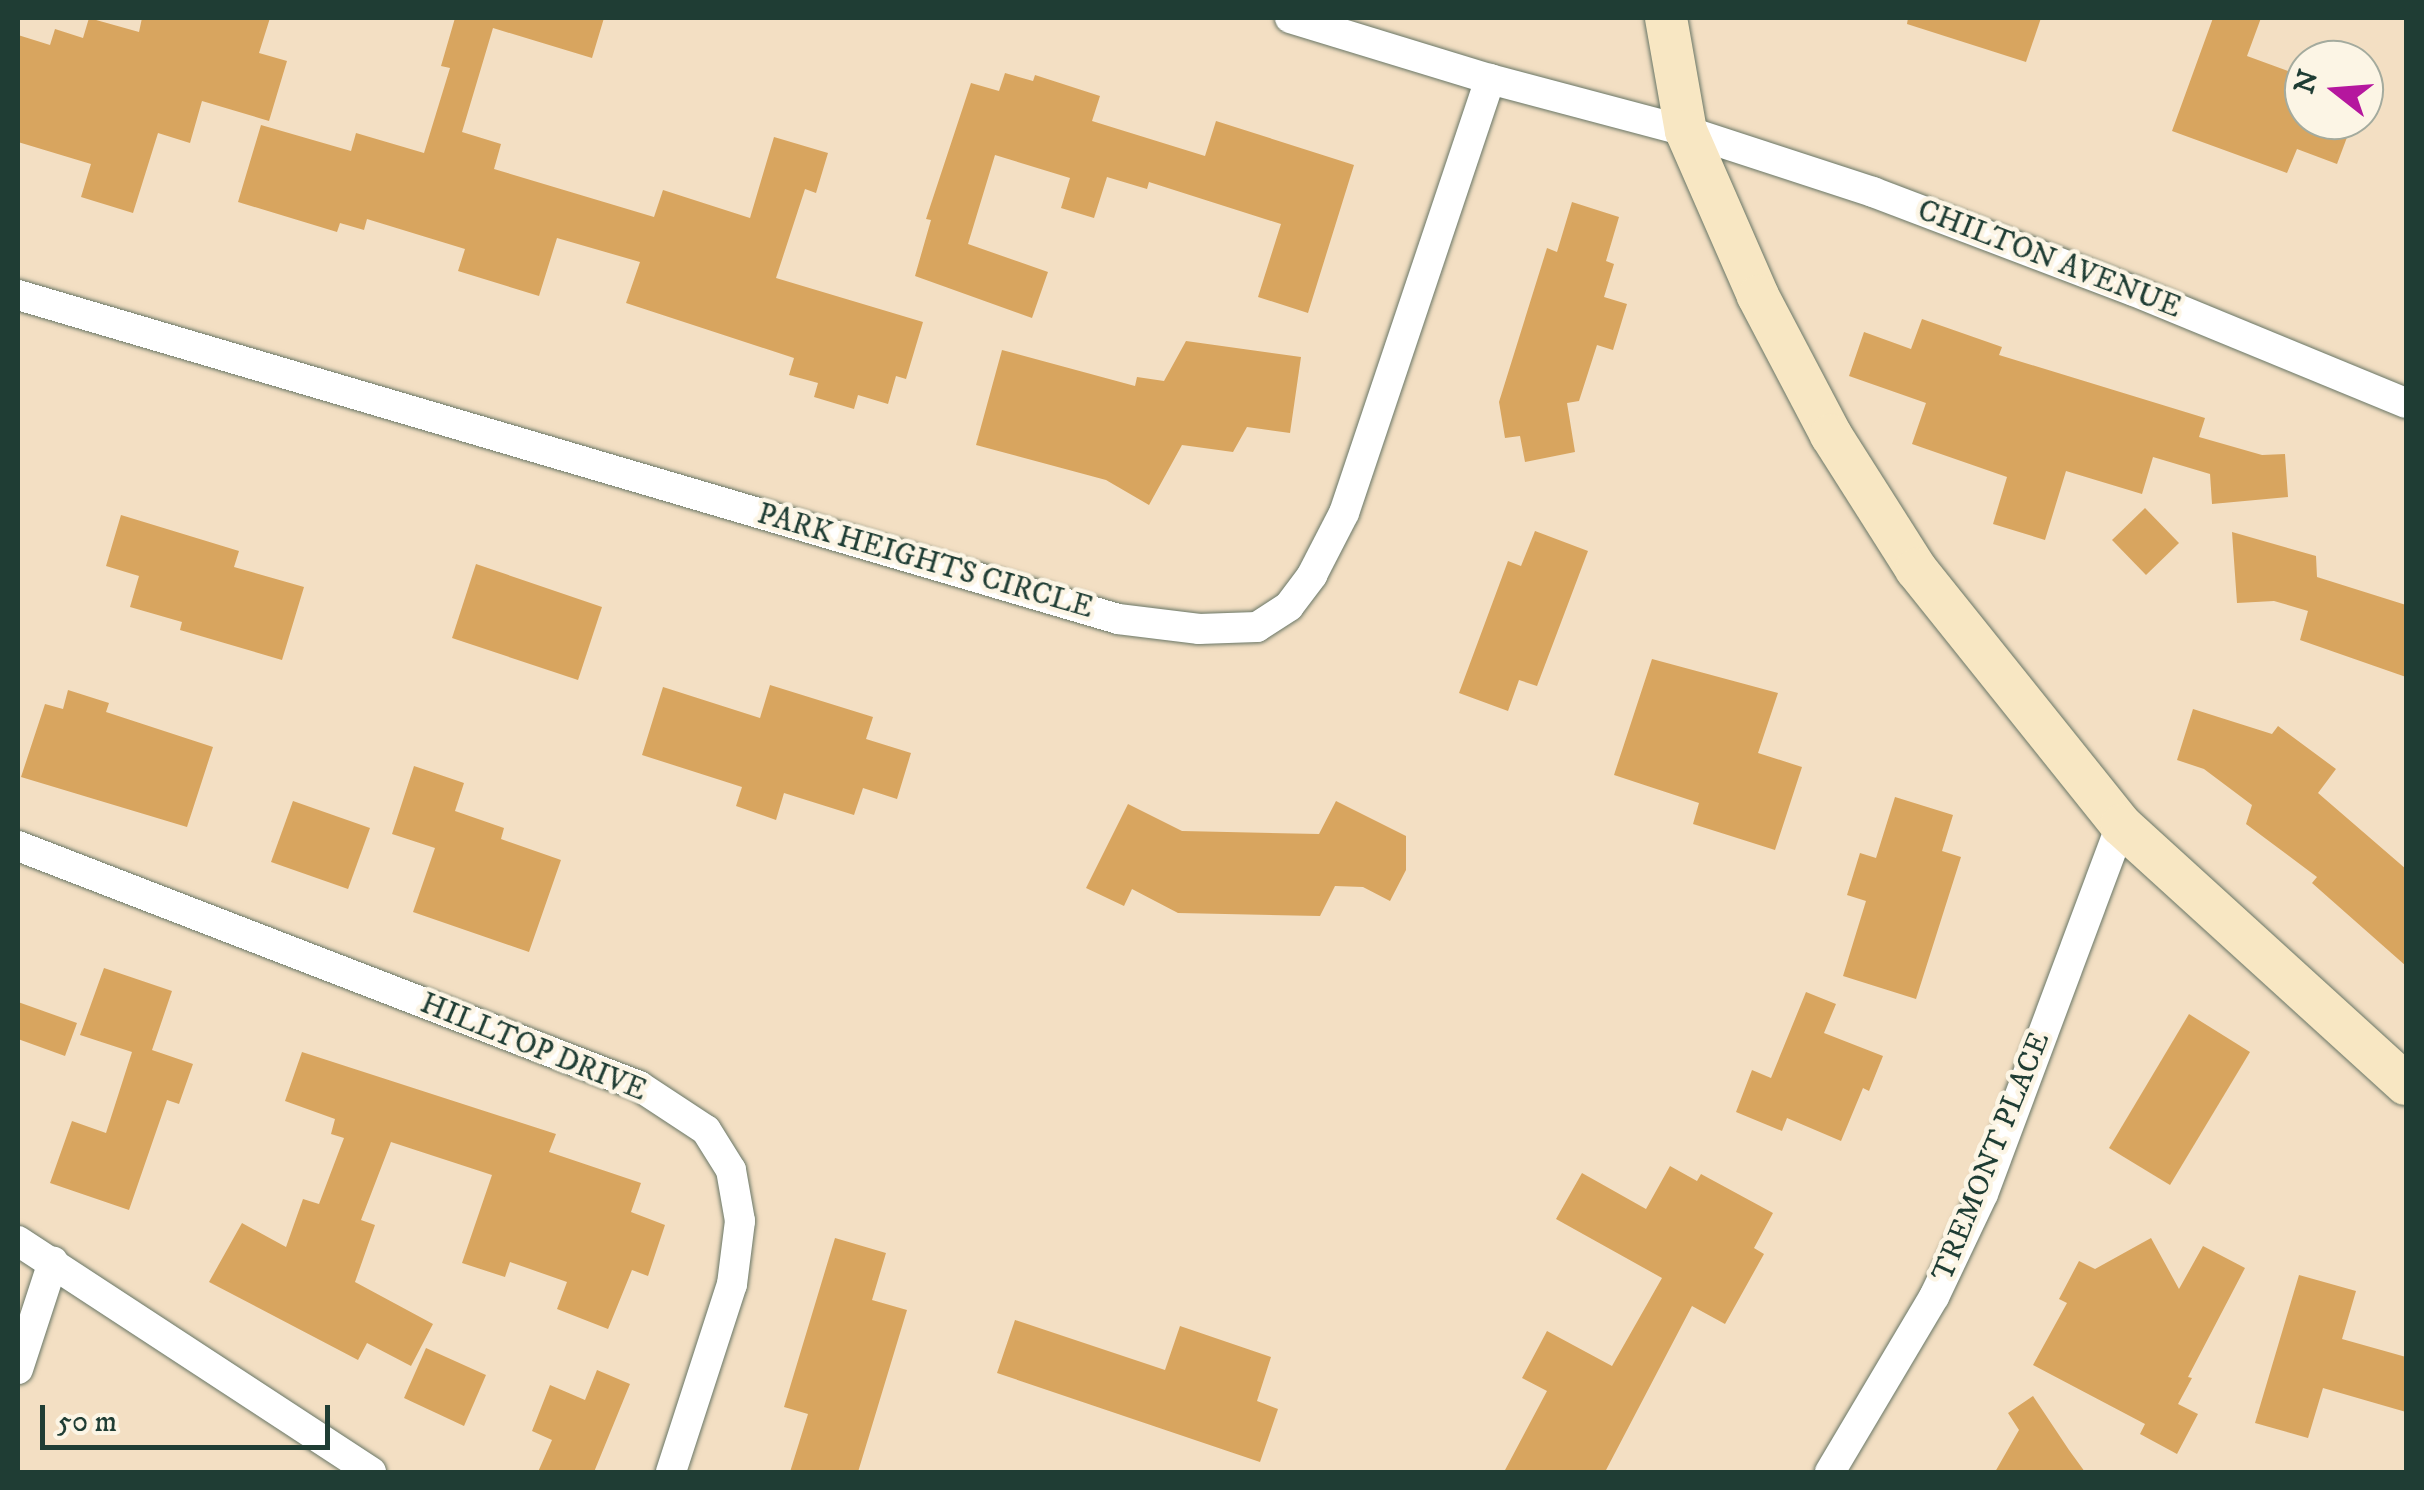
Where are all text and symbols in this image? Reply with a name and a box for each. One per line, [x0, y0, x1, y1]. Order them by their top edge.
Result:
north arrow [2284, 40, 2384, 140]
text: N [2287, 66, 2327, 98]
street label: CHILTON AVENUE [1912, 193, 2186, 327]
street label: PARK HEIGHTS CIRCLE [753, 497, 1097, 627]
street label: HILLTOP DRIVE [415, 986, 651, 1110]
street label: TREMONT PLACE [1926, 1027, 2058, 1287]
scale bar [45, 1385, 335, 1447]
text: 50 m [57, 1404, 117, 1441]

